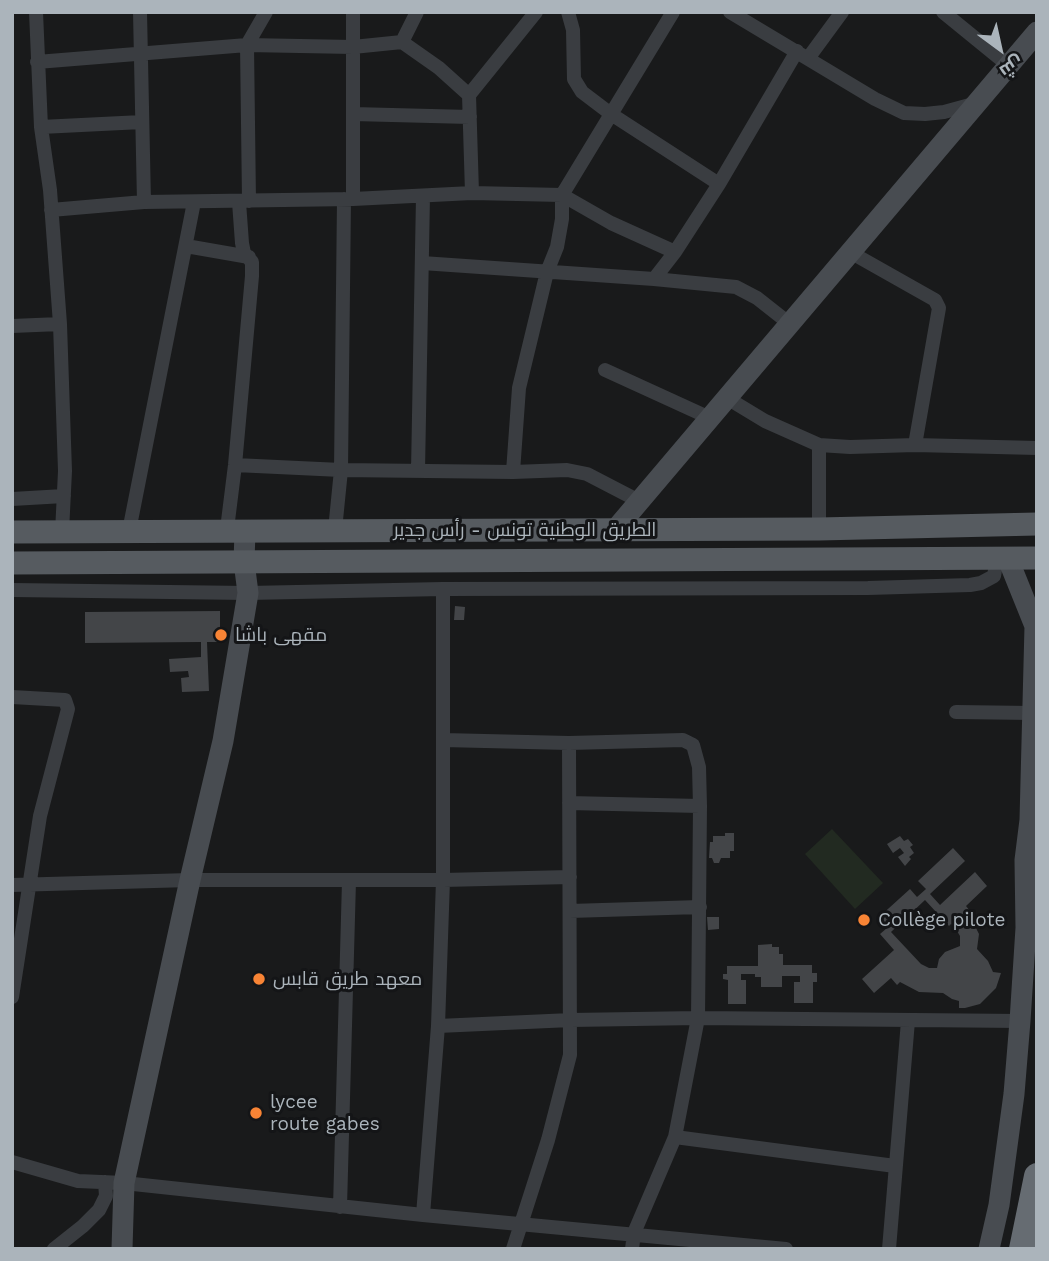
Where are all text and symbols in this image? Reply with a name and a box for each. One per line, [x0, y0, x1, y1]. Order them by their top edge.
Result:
north arrow [965, 14, 1035, 84]
text: ش [995, 51, 1028, 83]
street label: الطريق الوطنية تونس - رأس جدير [394, 519, 656, 541]
place label: مقهى باشا [235, 624, 327, 646]
marker: مقهى باشا [213, 627, 229, 643]
place label: Collège pilote [878, 909, 1006, 931]
marker: Collège pilote [856, 912, 872, 928]
place label: معهد طريق قابس [273, 968, 422, 990]
marker: معهد طريق قابس [251, 971, 267, 987]
place label: lycee route gabes [270, 1091, 380, 1135]
marker: lycee route gabes [248, 1105, 264, 1121]

